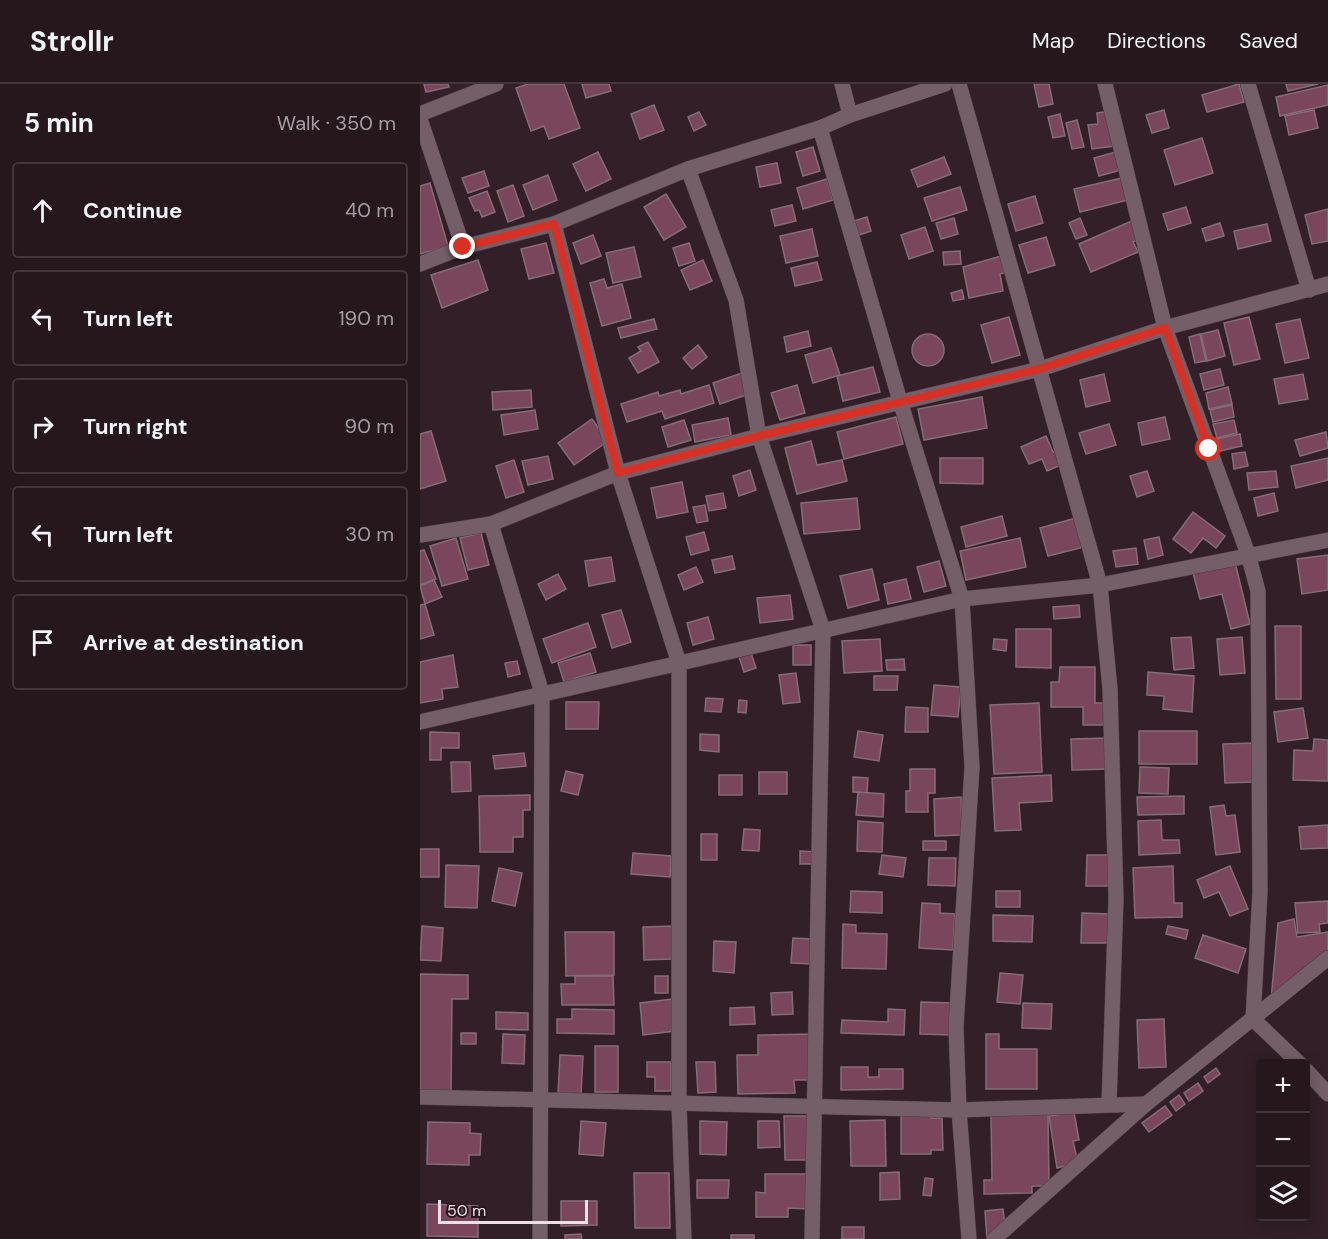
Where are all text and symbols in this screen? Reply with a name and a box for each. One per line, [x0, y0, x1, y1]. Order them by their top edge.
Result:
text: Strollr [30, 23, 114, 60]
text: Map [1032, 27, 1074, 55]
text: Directions [1107, 27, 1206, 55]
text: Saved [1239, 27, 1298, 55]
text: 5 min [24, 106, 94, 140]
text: Walk · 350 m [277, 110, 396, 136]
icon: ahead [26, 194, 59, 227]
text: Continue [83, 196, 182, 225]
text: 40 m [345, 197, 394, 223]
route end [449, 233, 475, 259]
icon: left [26, 302, 59, 335]
text: Turn left [83, 304, 173, 333]
text: 190 m [338, 305, 394, 331]
icon: right [26, 410, 59, 443]
text: Turn right [83, 412, 188, 441]
text: 90 m [345, 413, 394, 439]
route start [1195, 435, 1221, 461]
icon: left [26, 518, 59, 551]
text: Turn left [83, 520, 173, 549]
text: 30 m [345, 521, 394, 547]
icon: arrive [26, 626, 59, 659]
text: Arrive at destination [83, 628, 304, 657]
map controls [1256, 1059, 1310, 1221]
button: + [1256, 1059, 1310, 1113]
button: − [1256, 1113, 1310, 1167]
button: layers [1256, 1167, 1310, 1221]
scale bar [438, 1197, 588, 1224]
text: 50 m [447, 1200, 486, 1221]

